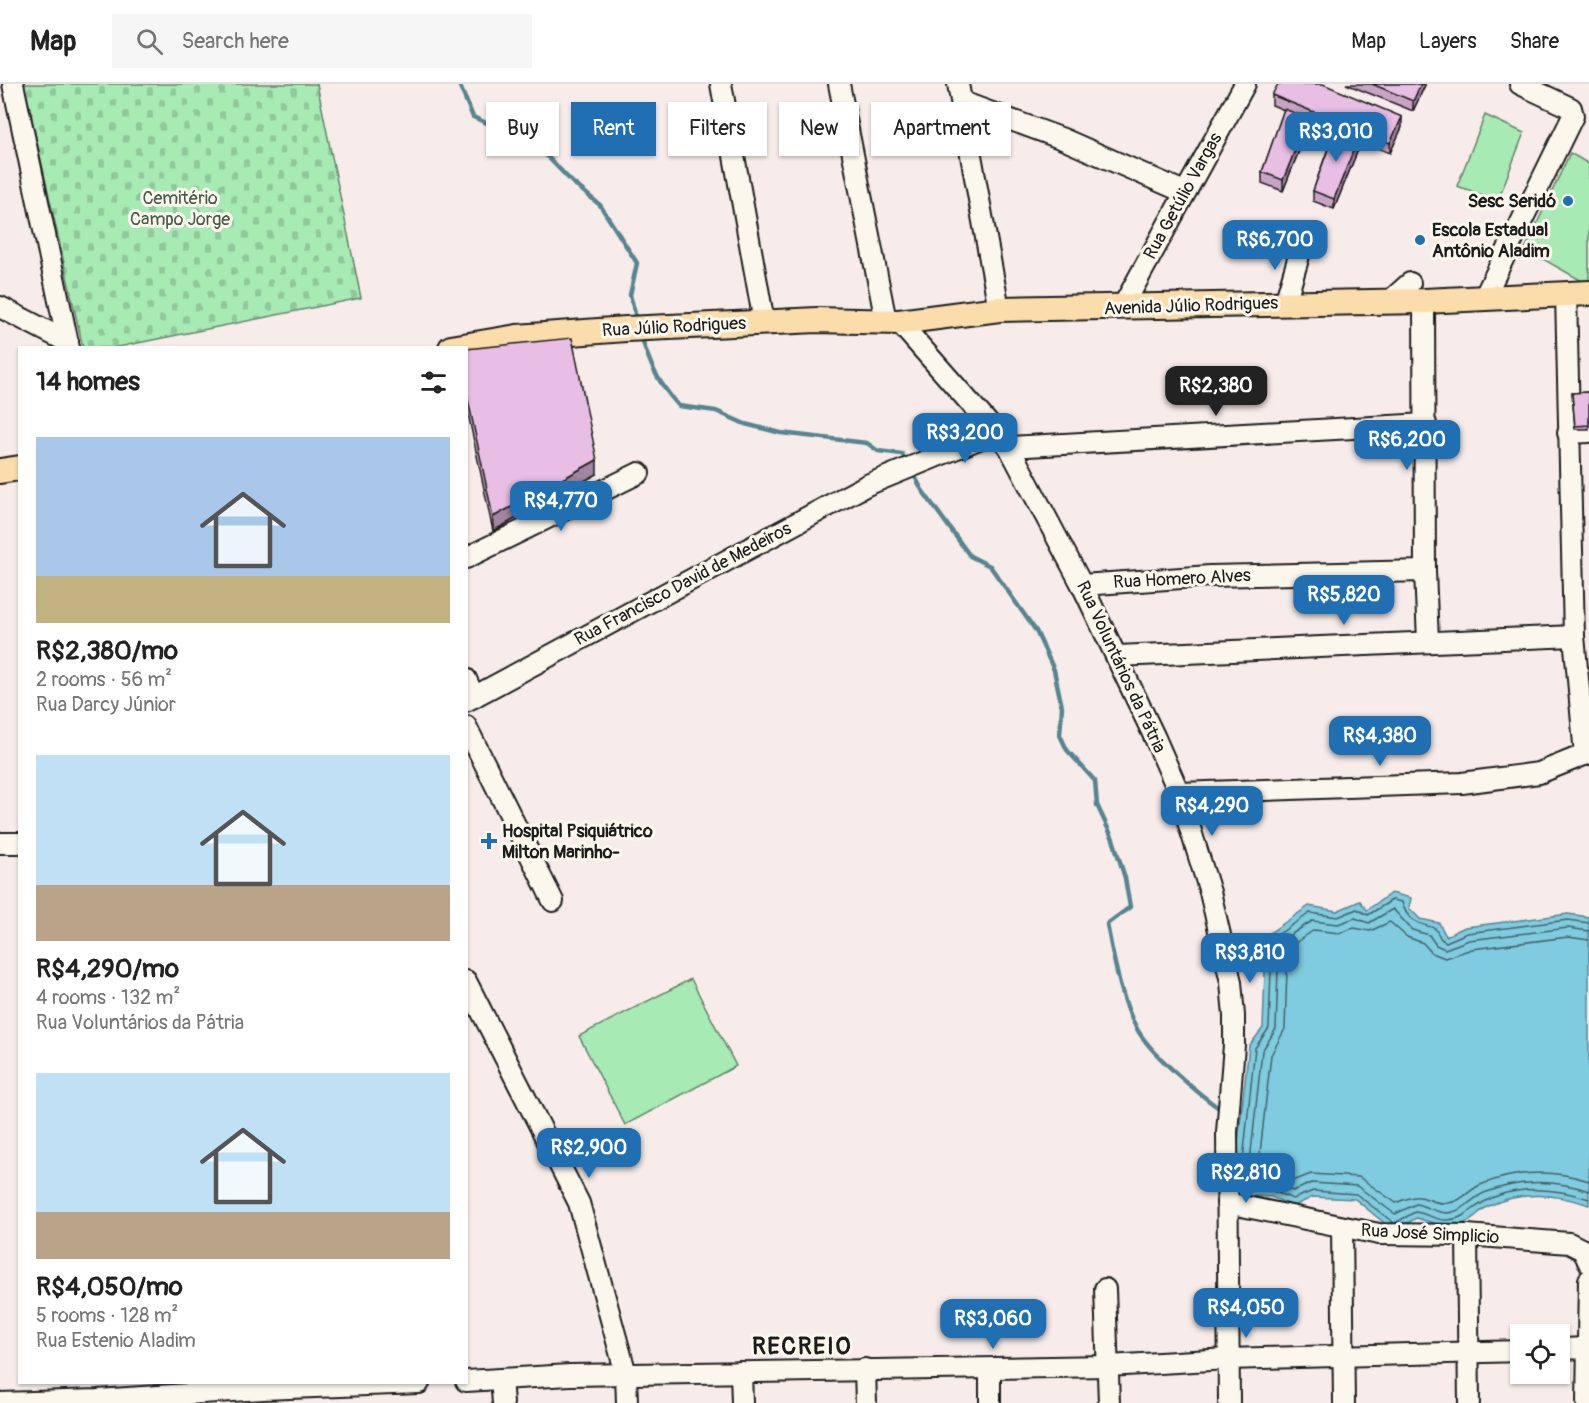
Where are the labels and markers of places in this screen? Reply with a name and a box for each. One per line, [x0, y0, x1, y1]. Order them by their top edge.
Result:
pin: R$3,010 [1281, 112, 1391, 163]
place label: Sesc Seridó [1468, 190, 1556, 213]
marker: Sesc Seridó [1561, 194, 1575, 208]
place label: Escola Estadual Antônio Aladim [1432, 219, 1550, 263]
pin: R$6,700 [1220, 220, 1330, 271]
marker: Escola Estadual Antônio Aladim [1413, 233, 1427, 247]
pin: R$2,380 [1161, 366, 1271, 417]
pin: R$3,200 [910, 413, 1020, 464]
pin: R$6,200 [1352, 420, 1462, 471]
pin: R$4,770 [506, 481, 616, 532]
pin: R$5,820 [1289, 575, 1399, 626]
pin: R$4,380 [1325, 716, 1435, 767]
pin: R$4,290 [1157, 786, 1267, 837]
place label: Hospital Psiquiátrico Milton Marinho- [502, 820, 653, 864]
marker: Hospital Psiquiátrico Milton Marinho- [480, 832, 498, 850]
pin: R$3,810 [1195, 933, 1305, 984]
pin: R$2,900 [534, 1128, 644, 1179]
pin: R$2,810 [1191, 1153, 1301, 1204]
pin: R$4,050 [1191, 1288, 1301, 1339]
pin: R$3,060 [938, 1299, 1048, 1350]

